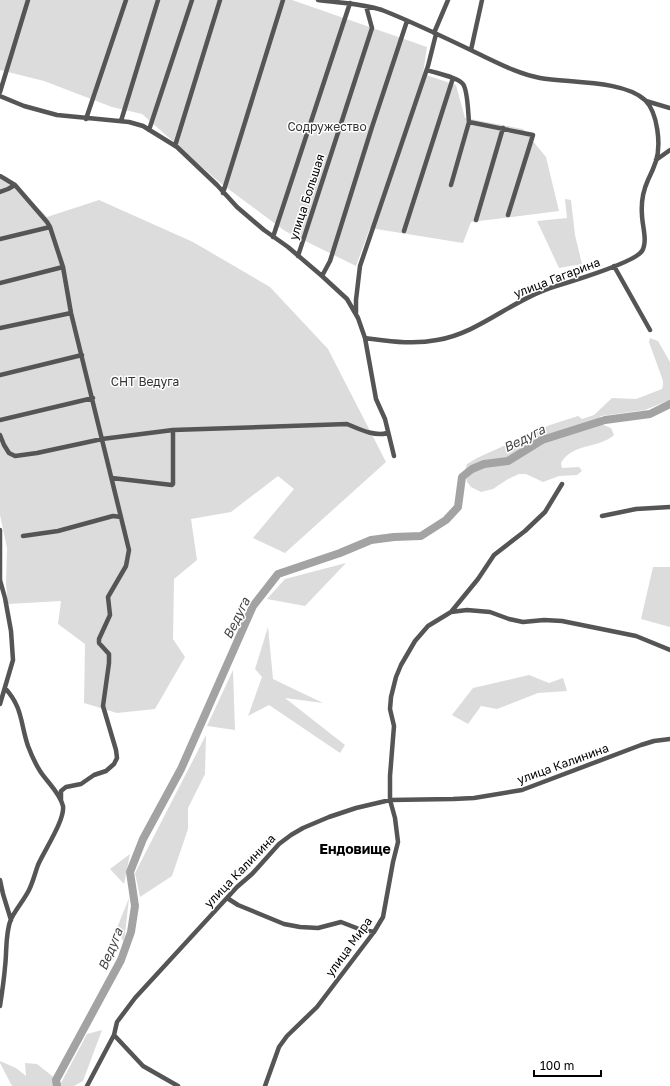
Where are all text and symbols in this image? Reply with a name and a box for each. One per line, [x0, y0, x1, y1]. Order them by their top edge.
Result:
park label: Содружество [287, 119, 367, 134]
street label: улица Большая [286, 152, 328, 242]
street label: улица Гагарина [512, 254, 602, 301]
park label: СНТ Ведуга [111, 374, 179, 389]
water label: Ведуга [501, 421, 548, 455]
water label: Ведуга [219, 594, 253, 641]
street label: улица Калинина [515, 740, 611, 787]
street label: улица Калинина [201, 831, 278, 911]
district label: Ендовище [319, 840, 391, 857]
street label: улица Мира [322, 914, 375, 979]
water label: Ведуга [94, 925, 126, 972]
scale bar [534, 1052, 601, 1078]
text: 100 m [540, 1058, 574, 1073]

